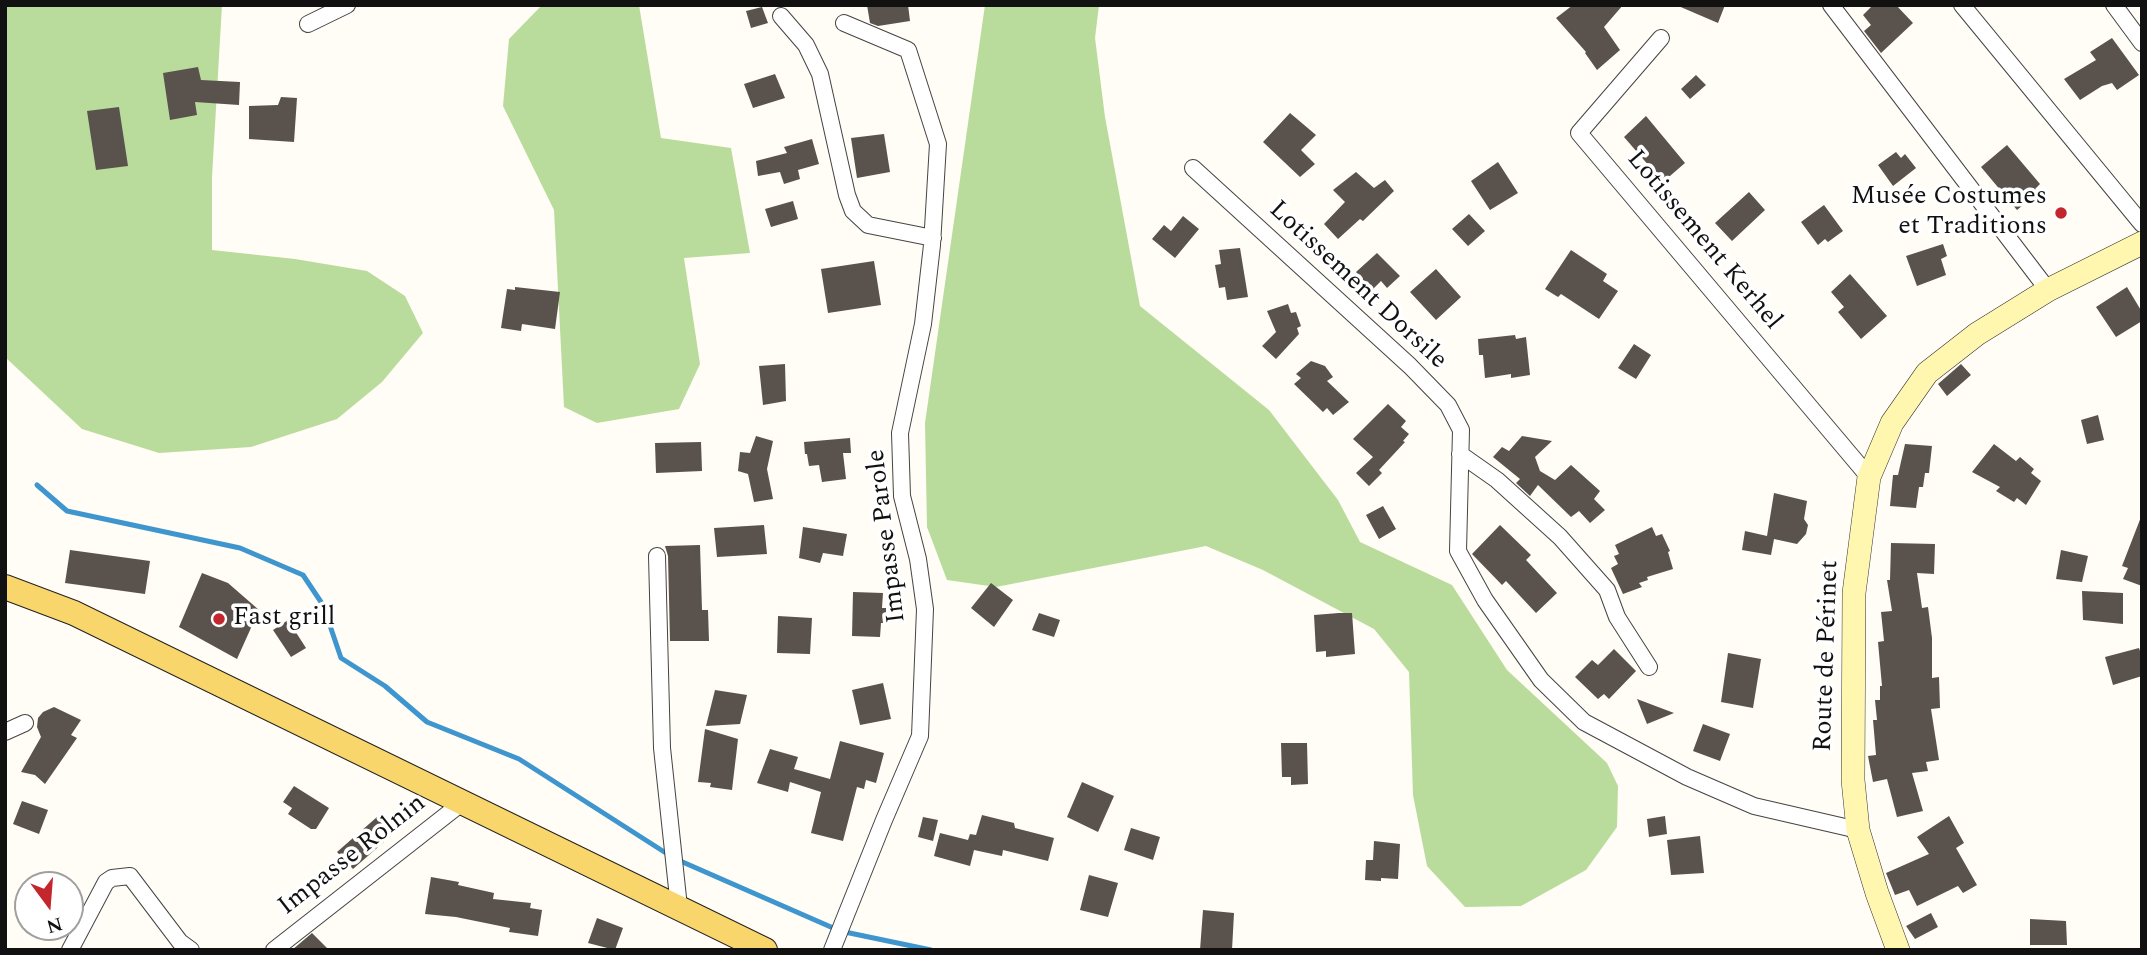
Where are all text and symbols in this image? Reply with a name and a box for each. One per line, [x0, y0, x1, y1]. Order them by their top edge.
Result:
street label: Lotissement Kerhel [1619, 145, 1787, 337]
place label: Musée Costumes et Traditions [1851, 182, 2047, 244]
street label: Lotissement Dorsile [1261, 195, 1453, 377]
marker: Musée Costumes et Traditions [2053, 205, 2069, 221]
street label: Impasse Parole [862, 447, 914, 625]
street label: Route de Périnet [1809, 560, 1847, 752]
place label: Fast grill [233, 603, 336, 635]
marker: Fast grill [211, 611, 227, 627]
street label: Impasse Rolnin [273, 789, 433, 923]
north arrow [14, 871, 84, 941]
text: N [43, 909, 66, 941]

